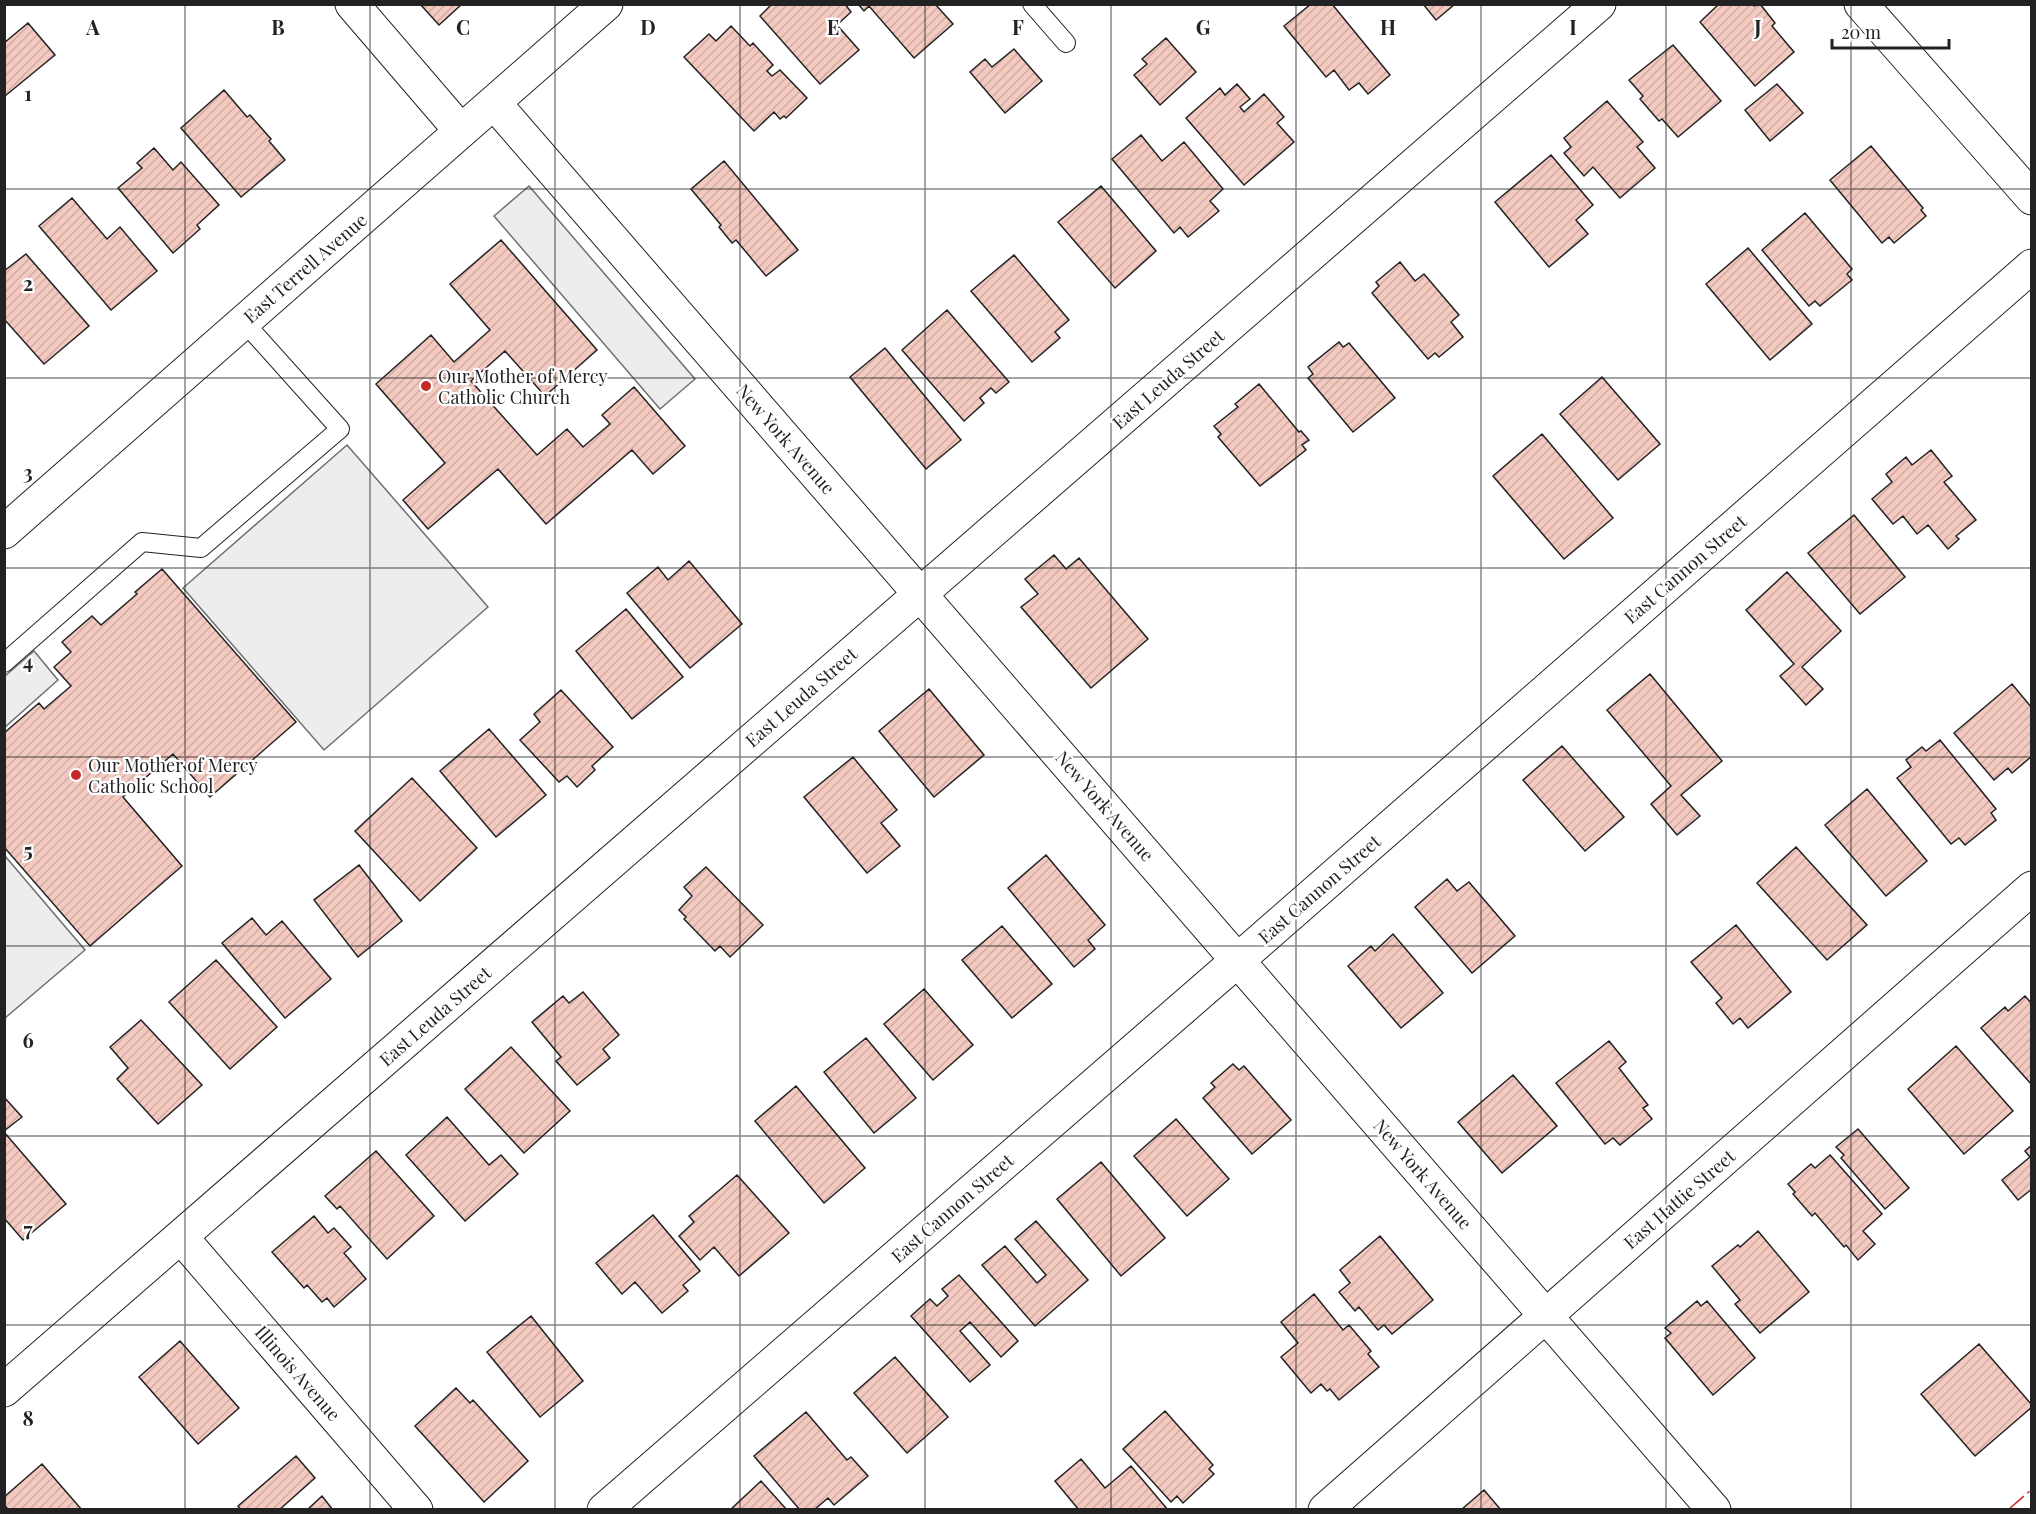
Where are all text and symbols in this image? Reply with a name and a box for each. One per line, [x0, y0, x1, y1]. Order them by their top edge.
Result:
scale bar [1832, 12, 1949, 50]
text: A [85, 13, 100, 40]
text: B [271, 13, 285, 40]
text: C [456, 13, 470, 40]
text: D [640, 13, 656, 40]
text: E [827, 13, 839, 40]
text: F [1012, 13, 1024, 40]
text: G [1196, 13, 1211, 40]
text: H [1380, 13, 1396, 40]
text: I [1569, 13, 1577, 40]
text: J [1753, 13, 1762, 40]
text: 20 m [1841, 20, 1881, 44]
text: 1 [24, 79, 32, 106]
street label: East Terrell Avenue [238, 208, 372, 328]
text: 2 [23, 269, 33, 296]
street label: East Leuda Street [1107, 323, 1229, 434]
place label: Our Mother of Mercy Catholic Church [438, 364, 608, 409]
marker: Our Mother of Mercy Catholic Church [419, 379, 433, 393]
street label: New York Avenue [731, 379, 841, 499]
text: 3 [23, 458, 33, 485]
street label: East Cannon Street [1619, 509, 1752, 629]
street label: East Leuda Street [740, 641, 862, 752]
text: 4 [23, 647, 33, 674]
street label: New York Avenue [1050, 746, 1160, 866]
place label: Our Mother of Mercy Catholic School [88, 753, 258, 798]
marker: Our Mother of Mercy Catholic School [69, 768, 83, 782]
street label: East Cannon Street [1253, 829, 1386, 949]
text: 5 [23, 836, 33, 863]
street label: East Leuda Street [374, 960, 496, 1071]
text: 6 [22, 1026, 34, 1053]
street label: New York Avenue [1368, 1114, 1478, 1234]
street label: East Hattie Street [1618, 1144, 1740, 1254]
street label: East Cannon Street [886, 1148, 1019, 1268]
text: 7 [23, 1215, 33, 1242]
street label: Illinois Avenue [250, 1320, 346, 1426]
text: 8 [22, 1404, 34, 1431]

